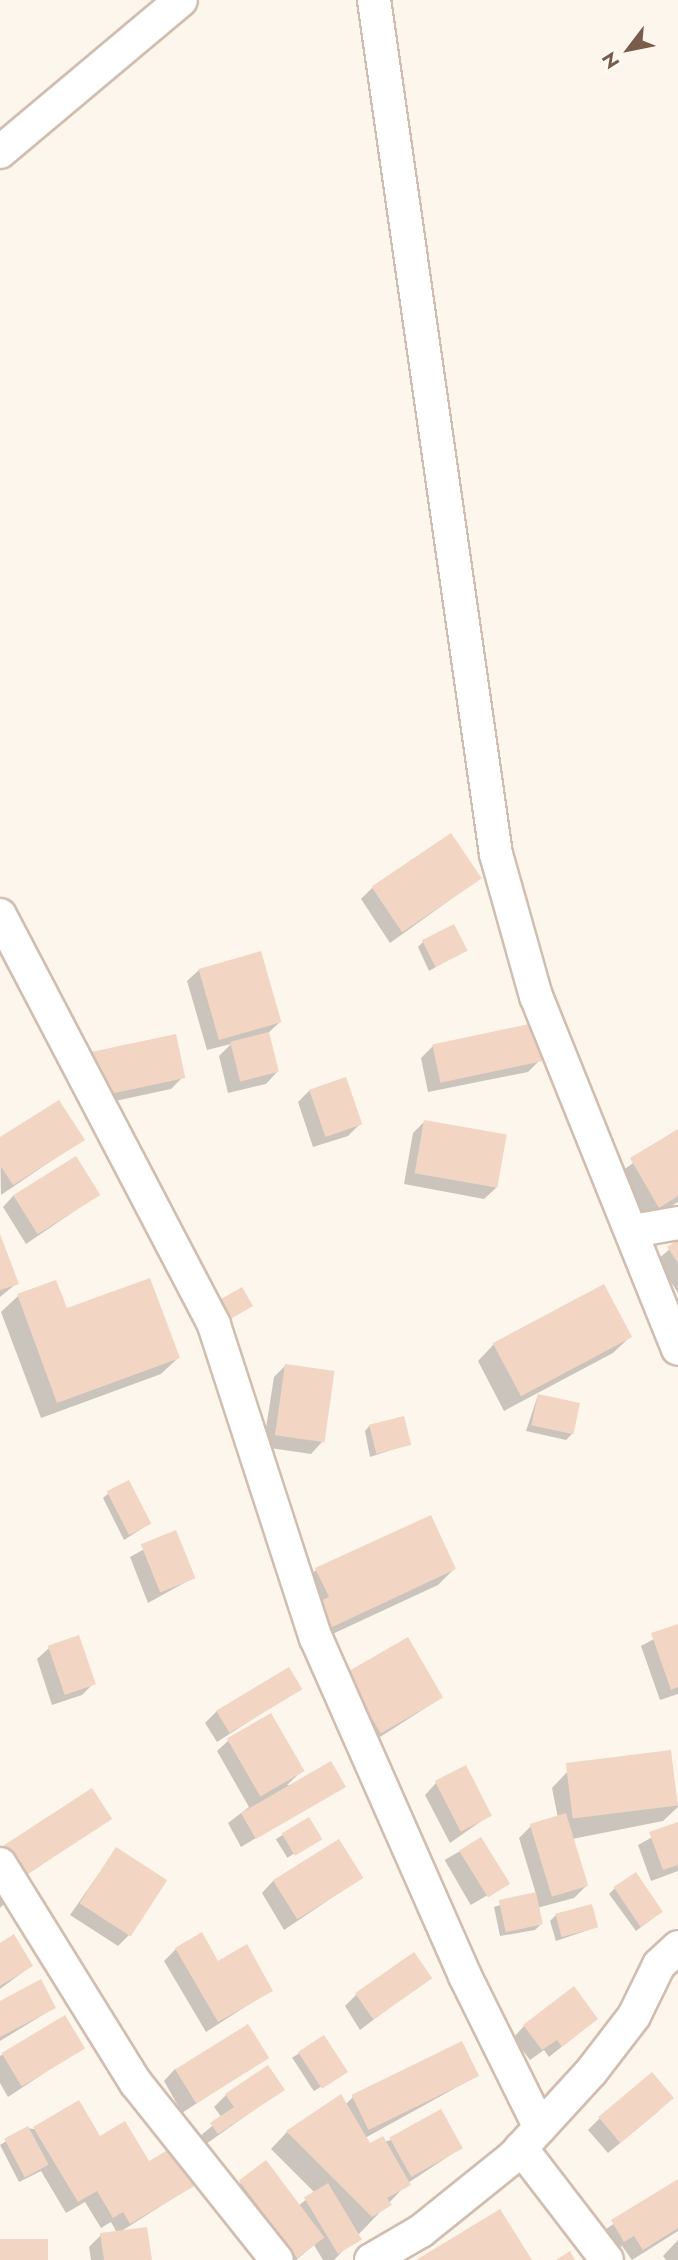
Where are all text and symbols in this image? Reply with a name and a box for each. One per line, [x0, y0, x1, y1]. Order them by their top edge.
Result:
north arrow [594, 14, 664, 84]
text: N [595, 47, 626, 74]

